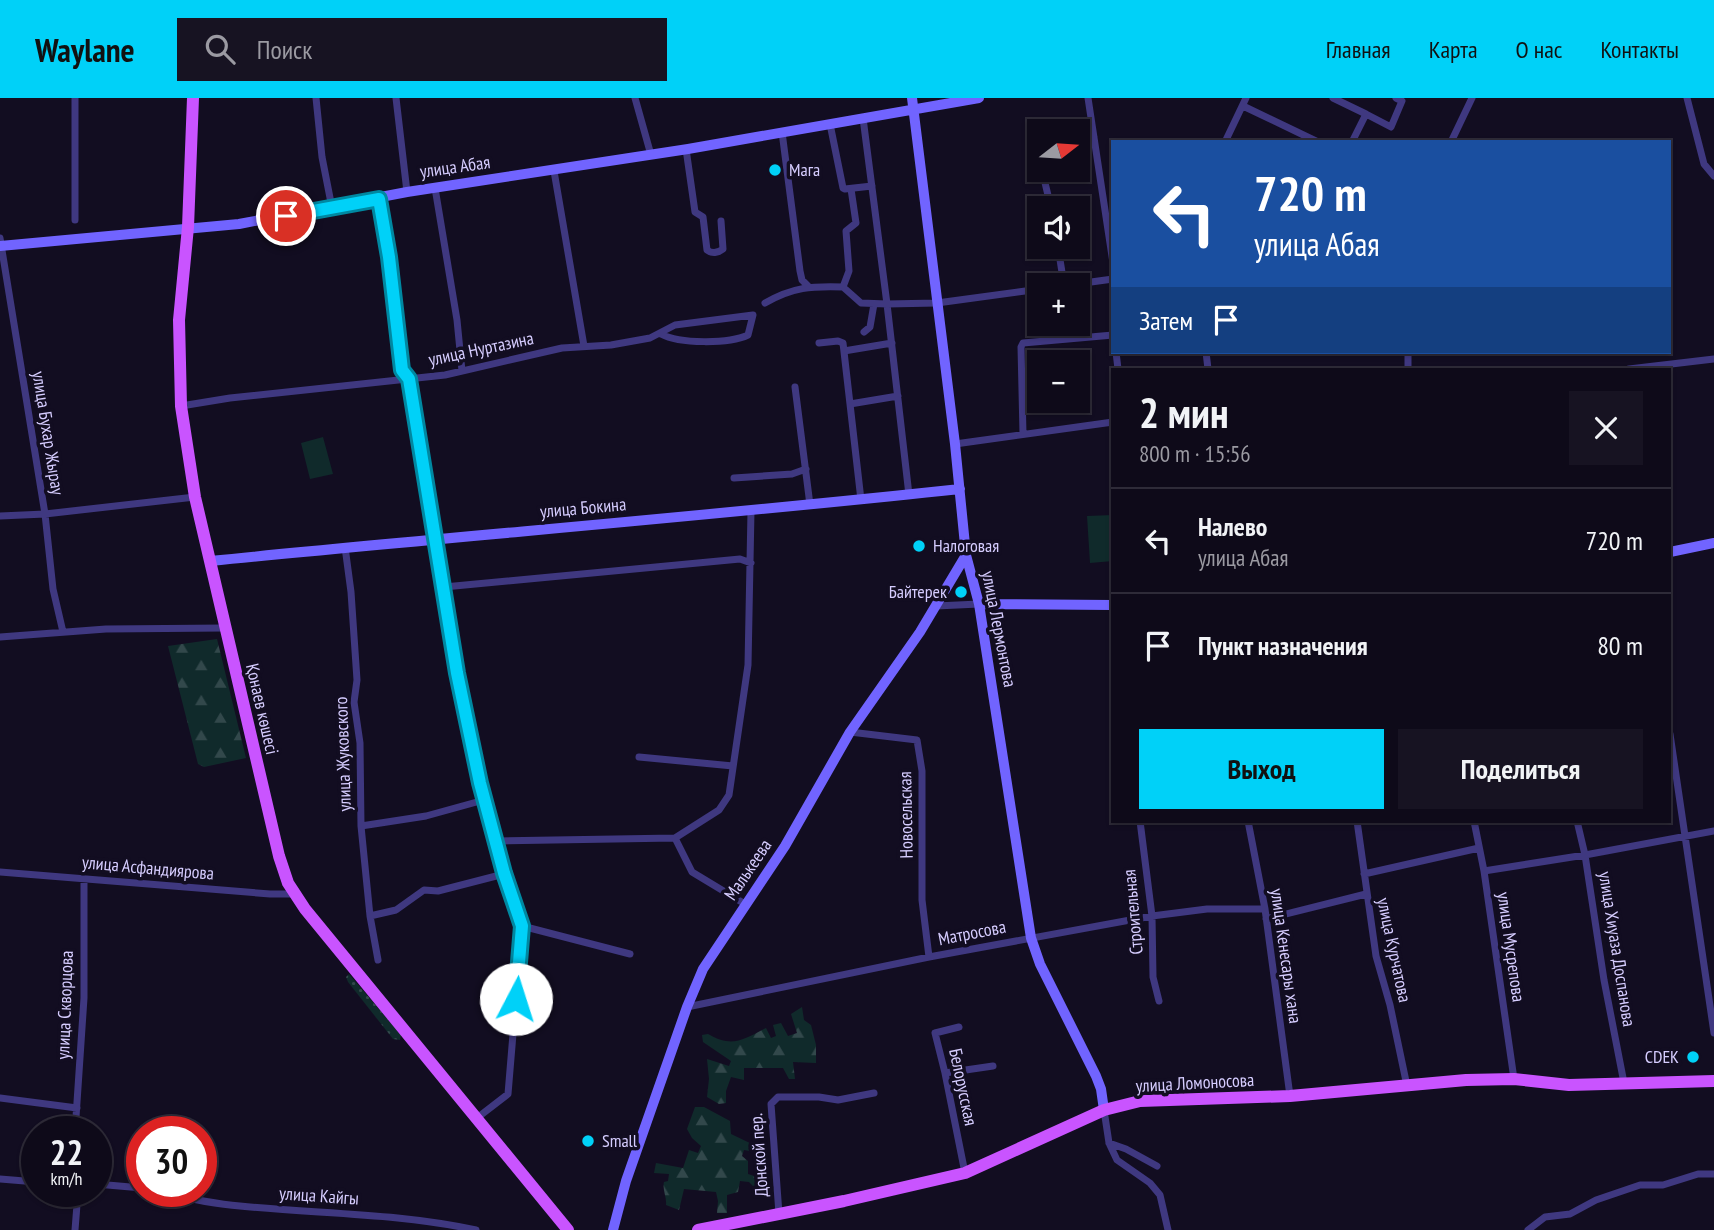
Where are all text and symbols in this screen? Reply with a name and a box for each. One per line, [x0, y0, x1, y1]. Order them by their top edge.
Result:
search box [177, 18, 667, 81]
text: Waylane [35, 28, 135, 71]
icon: search [201, 30, 239, 68]
text: Поиск [257, 33, 312, 66]
text: Главная [1326, 34, 1391, 65]
text: Карта [1429, 34, 1478, 65]
text: О нас [1516, 34, 1562, 65]
text: Контакты [1600, 34, 1679, 65]
north arrow [1027, 119, 1090, 182]
map controls [1027, 119, 1090, 413]
street label: улица Абая [418, 150, 492, 183]
place label: Мага [789, 158, 820, 181]
text: 720 m [1254, 161, 1367, 225]
marker: Мага [767, 162, 783, 178]
icon: left [1139, 168, 1230, 259]
pin [256, 186, 316, 246]
button: sound [1027, 196, 1090, 259]
icon: arrive [267, 197, 305, 235]
text: улица Абая [1254, 223, 1380, 265]
button: + [1027, 273, 1090, 336]
icon: arrive [1207, 301, 1245, 339]
text: Затем [1139, 304, 1193, 337]
street label: улица Нуртазина [426, 326, 536, 371]
button: − [1027, 350, 1090, 413]
street label: улица Бухар Жырау [27, 369, 70, 497]
text: 2 мин [1139, 385, 1229, 440]
button: close [1569, 391, 1643, 465]
text: 800 m · 15:56 [1139, 439, 1251, 468]
street label: улица Бокина [539, 492, 627, 523]
text: Налево [1198, 510, 1267, 543]
icon: left [1139, 522, 1177, 560]
text: 720 m [1585, 524, 1643, 557]
place label: Налоговая [933, 534, 999, 557]
marker: Налоговая [911, 538, 927, 554]
text: улица Абая [1198, 543, 1288, 572]
street label: улица Лермонтова [977, 569, 1022, 689]
place label: Байтерек [889, 580, 947, 603]
marker: Байтерек [953, 584, 969, 600]
icon: arrive [1139, 627, 1177, 665]
text: Пункт назначения [1198, 629, 1368, 662]
text: 80 m [1597, 629, 1643, 662]
street label: Қонаев көшесі [241, 661, 284, 757]
street label: улица Жуковского [329, 696, 356, 812]
button: Выход [1139, 729, 1384, 809]
button: Поделиться [1398, 729, 1643, 809]
street label: Новосельская [893, 771, 918, 859]
street label: Малькеева [719, 835, 776, 905]
street label: улица Асфандиярова [81, 850, 215, 885]
street label: Строительная [1117, 868, 1148, 956]
street label: улица Хиуаза Доспанова [1594, 870, 1641, 1028]
street label: улица Кенесары хана [1266, 887, 1307, 1025]
street label: улица Мусрепова [1492, 891, 1531, 1003]
street label: улица Курчатова [1372, 896, 1417, 1004]
street label: Матросова [936, 915, 1008, 950]
street label: улица Скворцова [51, 950, 78, 1060]
position arrow [479, 962, 553, 1036]
place label: CDEK [1645, 1045, 1679, 1068]
street label: Белорусская [944, 1046, 983, 1128]
marker: CDEK [1685, 1049, 1701, 1065]
street label: улица Ломоносова [1135, 1068, 1255, 1097]
street label: Донской пер. [744, 1112, 773, 1198]
speed limit sign: 30 [126, 1116, 217, 1207]
text: 22 [50, 1129, 83, 1175]
place label: Small [602, 1129, 638, 1152]
marker: Small [580, 1133, 596, 1149]
text: km/h [51, 1167, 82, 1190]
street label: улица Кайгы [278, 1181, 360, 1210]

